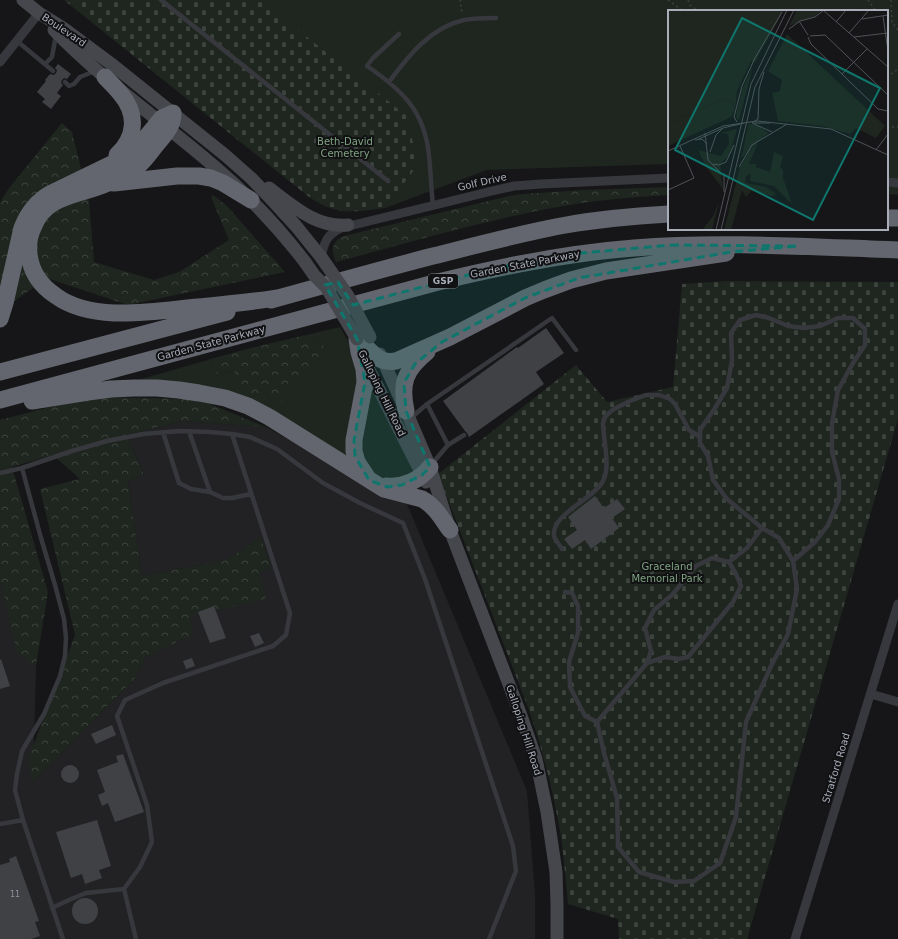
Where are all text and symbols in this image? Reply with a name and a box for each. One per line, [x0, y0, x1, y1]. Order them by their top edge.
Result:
inset map [668, 10, 888, 230]
street label: Boulevard [40, 11, 88, 49]
park label: Beth-David Cemetery [317, 136, 373, 159]
street label: Golf Drive [456, 171, 508, 193]
street label: Garden State Parkway [469, 248, 581, 280]
road number: GSP [428, 274, 458, 288]
street label: Garden State Parkway [156, 323, 266, 363]
street label: Galloping Hill Road [356, 348, 408, 438]
park label: Graceland Memorial Park [631, 561, 703, 584]
street label: Galloping Hill Road [504, 683, 544, 777]
street label: Stratford Road [820, 732, 852, 804]
house number: 11 [10, 890, 20, 899]

